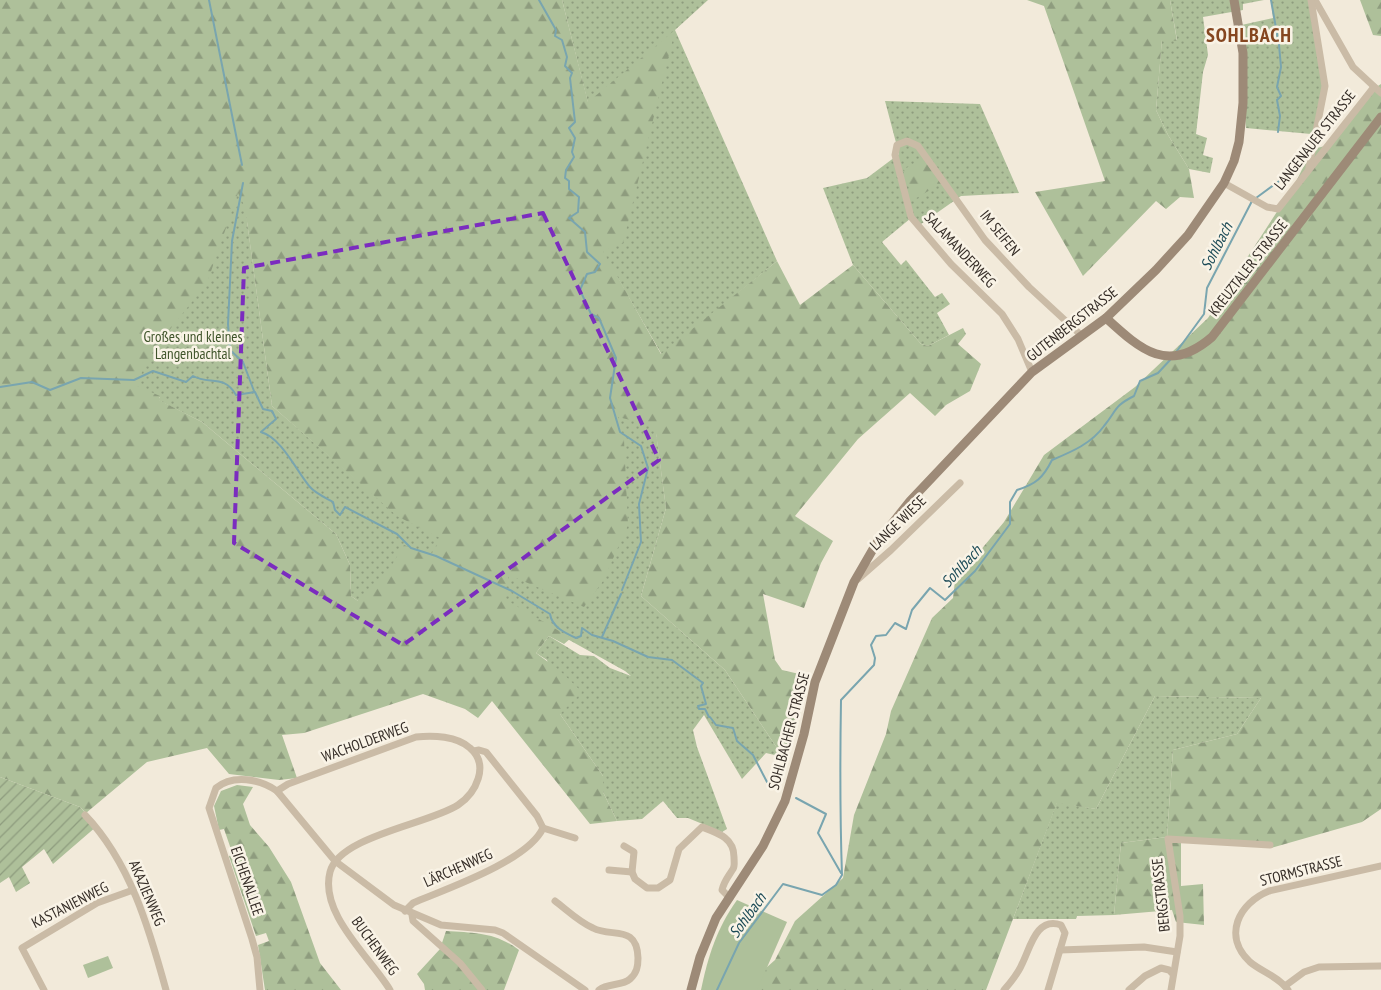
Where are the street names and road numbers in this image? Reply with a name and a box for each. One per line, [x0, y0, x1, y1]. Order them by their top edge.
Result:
street label: LANGENAUER STRASSE [1270, 86, 1359, 193]
street label: IM SEIFEN [976, 206, 1025, 259]
street label: SALAMANDERWEG [920, 208, 1000, 291]
street label: KREUZTALER STRASSE [1204, 216, 1291, 320]
street label: GUTENBERGSTRASSE [1022, 282, 1121, 365]
street label: LANGE WIESE [865, 491, 930, 554]
street label: SOHLBACHER STRASSE [764, 670, 813, 792]
street label: WACHOLDERWEG [319, 717, 411, 766]
street label: EICHENALLEE [227, 844, 268, 918]
street label: LÄRCHENWEG [420, 844, 495, 891]
street label: STORMSTRASSE [1258, 851, 1344, 890]
street label: AKAZIENWEG [125, 857, 170, 929]
street label: BERGSTRASSE [1147, 857, 1174, 933]
street label: KASTANIENWEG [28, 877, 111, 932]
street label: BUCHENWEG [348, 913, 403, 979]

